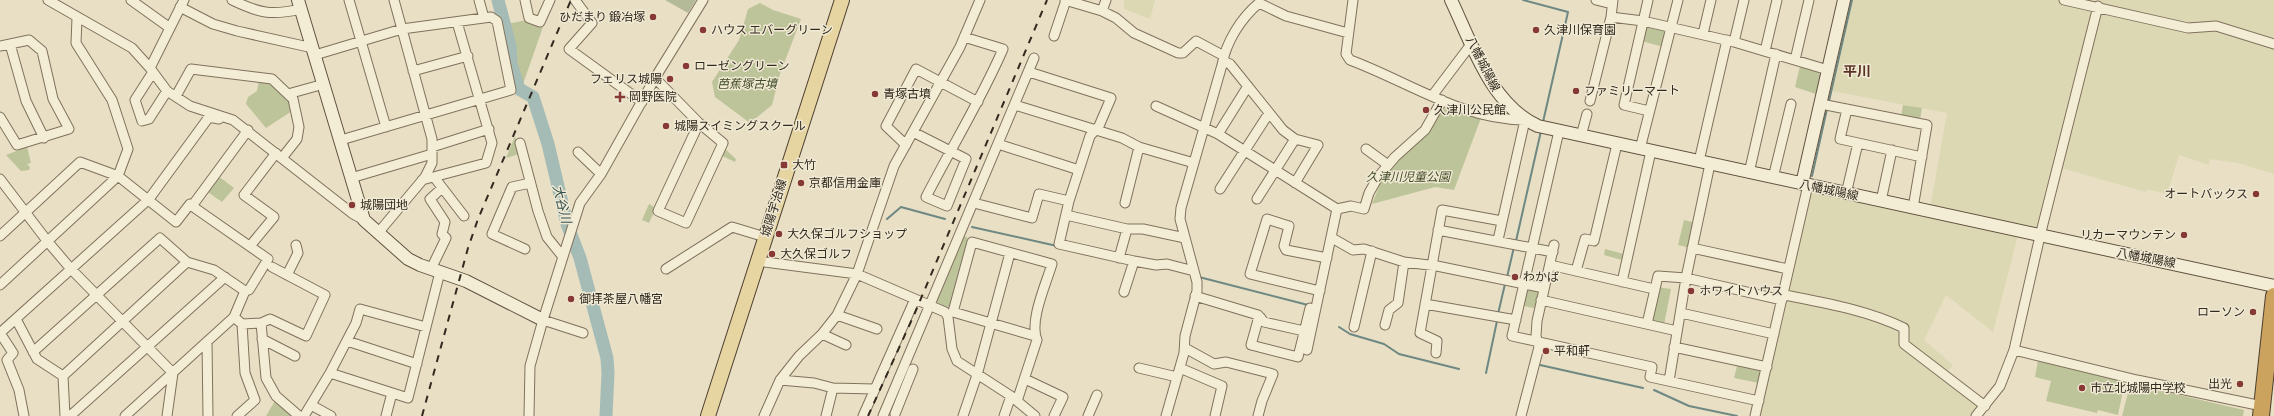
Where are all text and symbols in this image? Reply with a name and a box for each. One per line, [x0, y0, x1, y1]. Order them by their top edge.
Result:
place label: ひだまり 鍛冶塚 [559, 10, 645, 24]
marker: ひだまり 鍛冶塚 [648, 12, 658, 22]
place label: ハウス エバーグリーン [711, 23, 833, 37]
place label: 久津川保育園 [1544, 23, 1616, 37]
marker: ハウス エバーグリーン [698, 25, 708, 35]
marker: 久津川保育園 [1531, 25, 1541, 35]
street label: 八幡城陽線 [1463, 34, 1503, 94]
place label: ローゼングリーン [694, 59, 789, 73]
marker: ローゼングリーン [681, 61, 691, 71]
district label: 平川 [1843, 63, 1871, 79]
place label: フェリス城陽 [590, 72, 662, 86]
marker: フェリス城陽 [665, 74, 675, 84]
park label: 芭蕉塚古墳 [717, 77, 779, 91]
place label: ファミリーマート [1584, 84, 1680, 98]
marker: ファミリーマート [1571, 86, 1581, 96]
place label: 青塚古墳 [883, 87, 931, 101]
marker: 青塚古墳 [870, 89, 880, 99]
place label: 岡野医院 [629, 90, 677, 104]
marker: 岡野医院 [614, 91, 626, 103]
place label: 久津川公民館 [1434, 103, 1506, 117]
marker: 久津川公民館 [1421, 105, 1431, 115]
place label: 城陽スイミングスクール [674, 119, 806, 133]
marker: 城陽スイミングスクール [661, 121, 671, 131]
place label: 大竹 [792, 158, 816, 172]
marker: 大竹 [779, 160, 789, 170]
park label: 久津川児童公園 [1366, 170, 1452, 184]
place label: 京都信用金庫 [809, 176, 881, 190]
street label: 城陽宇治線 [759, 177, 789, 239]
street label: 八幡城陽線 [1798, 177, 1860, 203]
marker: 京都信用金庫 [796, 178, 806, 188]
water label: 大谷川 [550, 183, 574, 227]
place label: オートバックス [2164, 187, 2248, 201]
marker: オートバックス [2251, 189, 2261, 199]
place label: 城陽団地 [360, 198, 408, 212]
marker: 城陽団地 [347, 200, 357, 210]
place label: 大久保ゴルフショップ [787, 227, 907, 241]
place label: リカーマウンテン [2080, 228, 2176, 242]
marker: 大久保ゴルフショップ [774, 229, 784, 239]
marker: リカーマウンテン [2179, 230, 2189, 240]
street label: 八幡城陽線 [2115, 245, 2177, 271]
place label: 大久保ゴルフ [780, 247, 852, 261]
marker: 大久保ゴルフ [767, 249, 777, 259]
place label: わかば [1523, 270, 1559, 284]
marker: わかば [1510, 272, 1520, 282]
place label: ホワイトハウス [1699, 284, 1783, 298]
marker: ホワイトハウス [1686, 286, 1696, 296]
place label: 御拝茶屋八幡宮 [579, 292, 663, 306]
marker: 御拝茶屋八幡宮 [566, 294, 576, 304]
place label: ローソン [2197, 305, 2245, 319]
marker: ローソン [2248, 307, 2258, 317]
place label: 平和軒 [1554, 344, 1590, 358]
marker: 平和軒 [1541, 346, 1551, 356]
place label: 出光 [2208, 377, 2232, 391]
marker: 出光 [2235, 379, 2245, 389]
place label: 市立北城陽中学校 [2090, 381, 2186, 395]
marker: 市立北城陽中学校 [2077, 383, 2087, 393]

